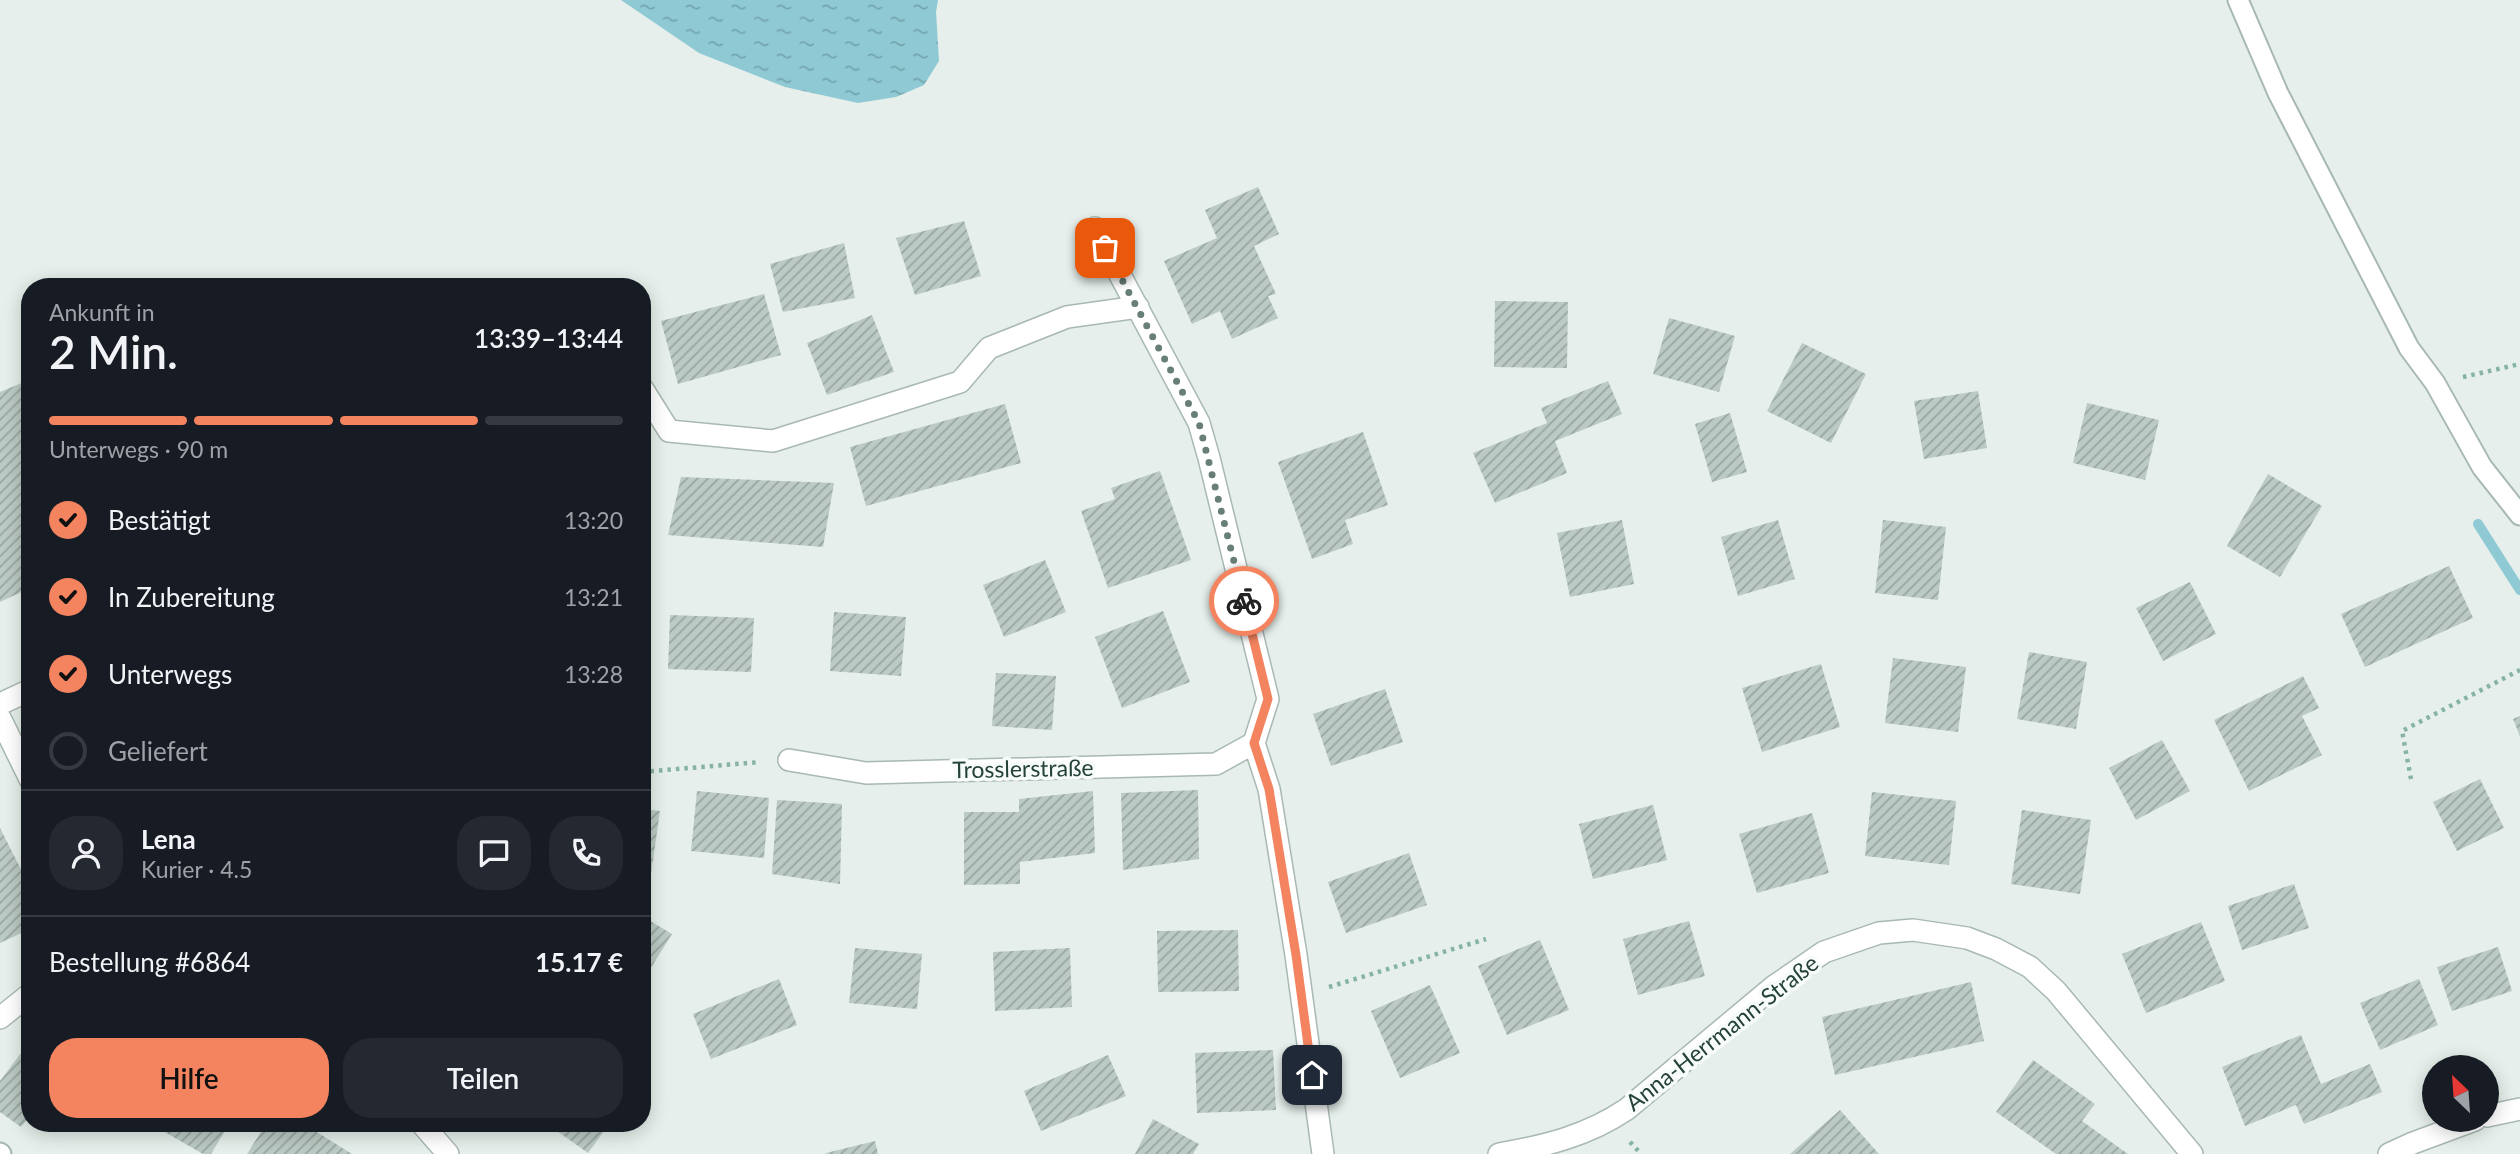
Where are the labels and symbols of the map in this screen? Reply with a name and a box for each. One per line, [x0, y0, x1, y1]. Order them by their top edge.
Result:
pin [1075, 218, 1135, 278]
courier [1209, 566, 1279, 636]
street label: Trosslerstraße [952, 753, 1094, 783]
street label: Anna-Herrmann-Straße [1619, 948, 1823, 1116]
pin [1282, 1045, 1342, 1105]
north arrow [2422, 1055, 2499, 1132]

